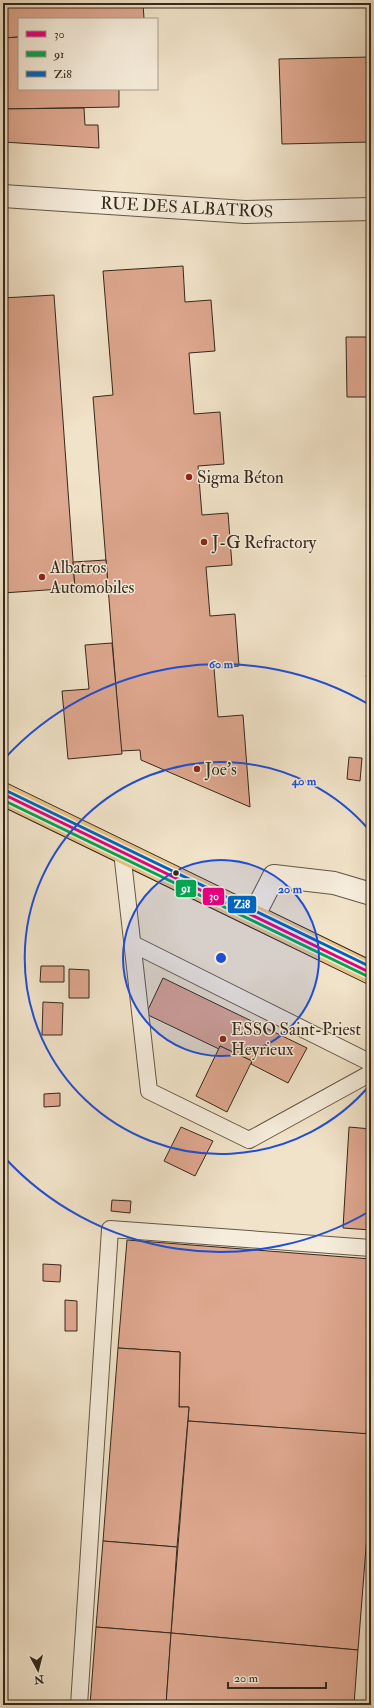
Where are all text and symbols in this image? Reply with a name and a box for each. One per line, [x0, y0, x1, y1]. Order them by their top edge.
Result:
legend [18, 18, 158, 90]
text: 30 [54, 27, 65, 42]
text: 91 [53, 47, 64, 62]
text: Zi8 [54, 67, 72, 82]
street label: RUE DES ALBATROS [100, 192, 274, 223]
place label: Sigma Béton [197, 467, 284, 488]
marker: Sigma Béton [184, 472, 194, 482]
place label: J-G Refractory [211, 532, 317, 554]
marker: J-G Refractory [199, 537, 209, 547]
place label: Albatros Automobiles [49, 557, 135, 598]
marker: Albatros Automobiles [37, 572, 47, 582]
text: 60 m [209, 657, 234, 672]
place label: Joe's [204, 759, 237, 781]
marker: Joe's [192, 764, 202, 774]
text: 40 m [291, 774, 317, 789]
unlabelled marker [171, 868, 181, 878]
line badge: 91 [175, 879, 197, 898]
text: 91 [180, 882, 191, 895]
text: 20 m [278, 882, 303, 897]
line badge: 30 [202, 887, 225, 906]
text: 30 [209, 890, 219, 903]
line badge: Zi8 [227, 895, 257, 914]
text: Zi8 [234, 898, 251, 911]
centre of rings [214, 951, 228, 965]
place label: ESSO Saint-Priest Heyrieux [231, 1019, 361, 1061]
marker: ESSO Saint-Priest Heyrieux [218, 1034, 228, 1044]
north arrow [18, 1650, 58, 1690]
scale bar [228, 1664, 326, 1690]
text: 20 m [234, 1671, 259, 1686]
text: N [32, 1672, 46, 1687]

